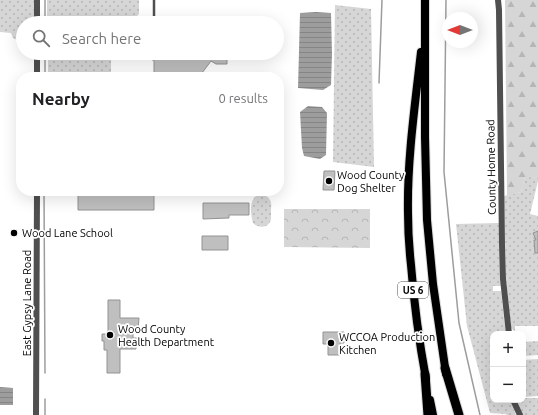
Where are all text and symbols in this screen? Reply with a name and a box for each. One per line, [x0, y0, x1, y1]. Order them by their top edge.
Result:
north arrow [442, 12, 478, 48]
search box [16, 16, 284, 60]
icon: search [30, 27, 52, 49]
text: Search here [62, 30, 141, 47]
text: Nearby [32, 89, 90, 108]
text: 0 results [218, 91, 268, 105]
street label: County Home Road [484, 119, 498, 215]
place label: Wood County Dog Shelter [337, 169, 405, 194]
marker: Wood County Dog Shelter [324, 176, 334, 186]
place label: Wood Lane School [22, 227, 113, 239]
marker: Wood Lane School [9, 228, 19, 238]
street label: East Gypsy Lane Road [21, 250, 33, 356]
road number: US 6 [398, 282, 428, 298]
place label: Wood County Health Department [118, 323, 215, 348]
marker: Wood County Health Department [105, 330, 115, 340]
place label: WCCOA Production Kitchen [339, 331, 435, 356]
map controls [490, 331, 526, 403]
button: + [490, 331, 526, 367]
marker: WCCOA Production Kitchen [326, 338, 336, 348]
button: − [490, 367, 526, 403]

